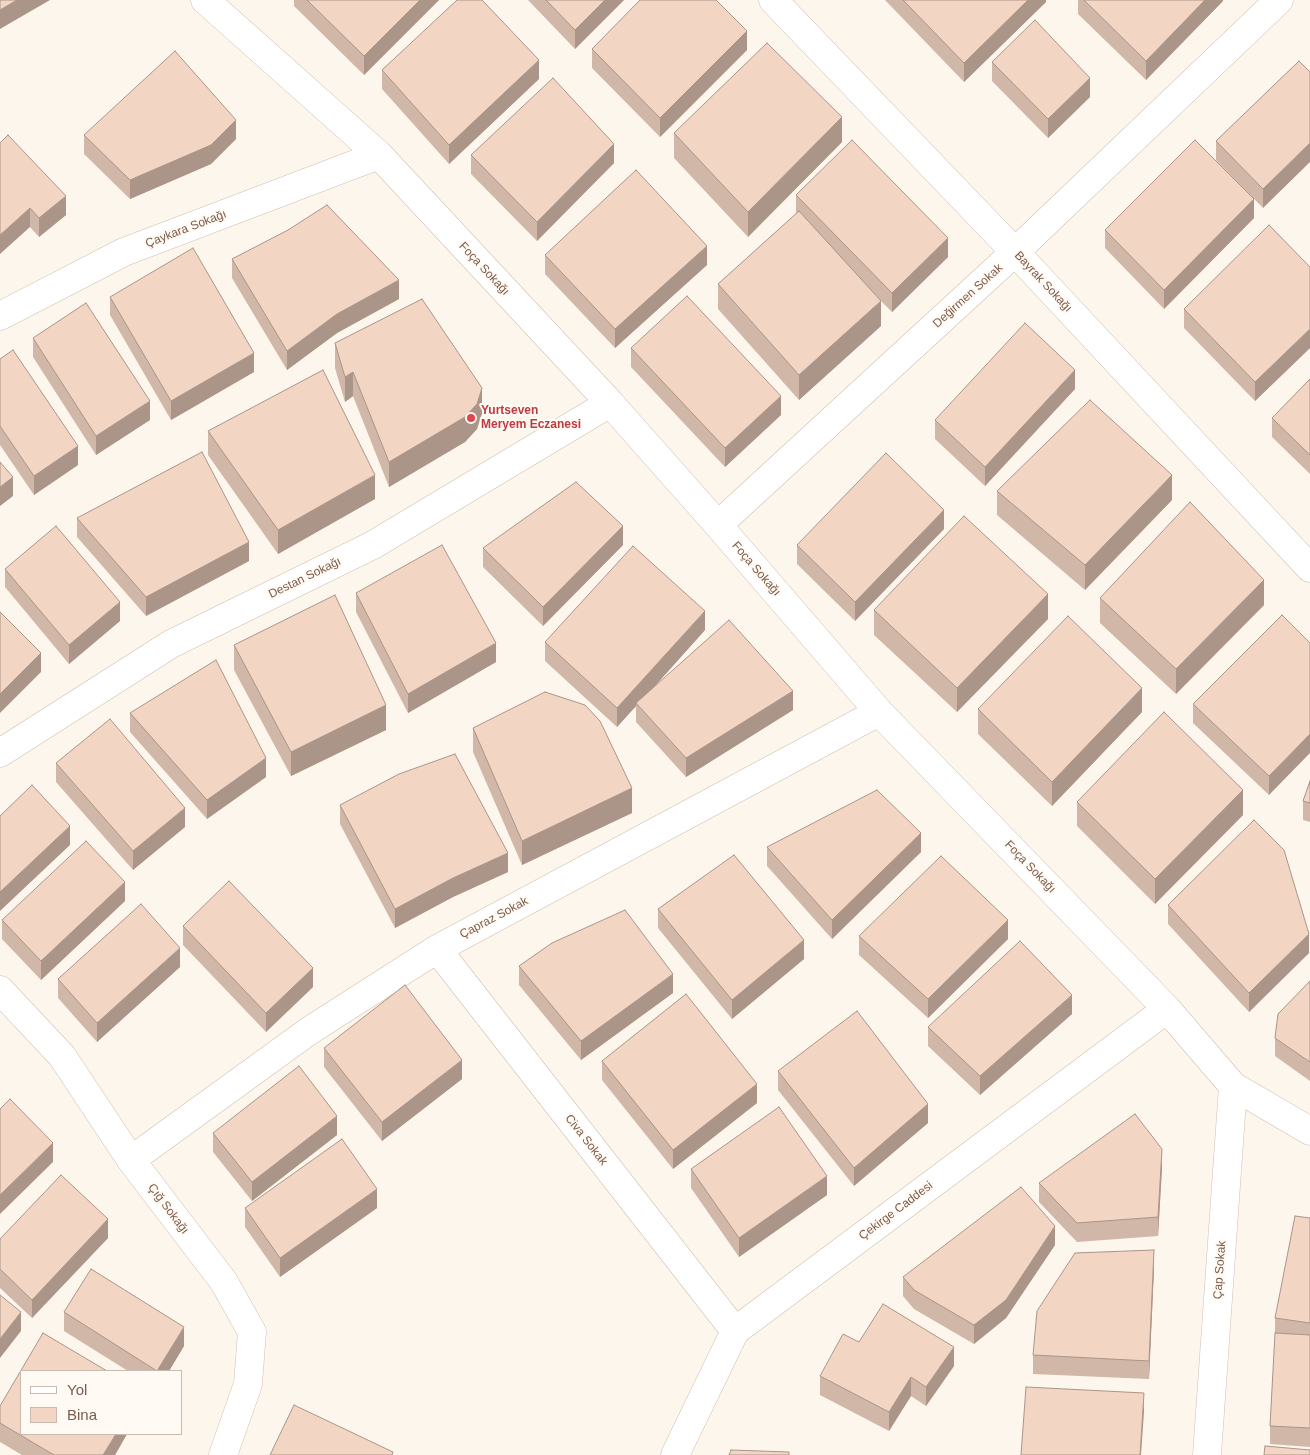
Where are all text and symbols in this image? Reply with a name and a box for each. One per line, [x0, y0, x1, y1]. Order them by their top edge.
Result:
street label: Çaykara Sokağı [144, 207, 228, 251]
street label: Foça Sokağı [456, 239, 512, 299]
street label: Bayrak Sokağı [1011, 249, 1075, 315]
street label: Değirmen Sokak [930, 261, 1006, 331]
place label: Yurtseven Meryem Eczanesi [481, 404, 581, 432]
marker: Yurtseven Meryem Eczanesi [465, 412, 477, 424]
street label: Foça Sokağı [728, 539, 784, 599]
street label: Destan Sokağı [266, 554, 344, 602]
street label: Foça Sokağı [1001, 838, 1059, 896]
street label: Çapraz Sokak [457, 894, 531, 942]
street label: Civa Sokak [562, 1112, 610, 1168]
street label: Çekirge Caddesi [856, 1179, 936, 1243]
street label: Çığ Sokağı [144, 1181, 192, 1237]
street label: Çap Sokak [1211, 1240, 1229, 1300]
legend [20, 1370, 182, 1435]
text: Yol [67, 1381, 87, 1398]
text: Bina [67, 1406, 97, 1423]

